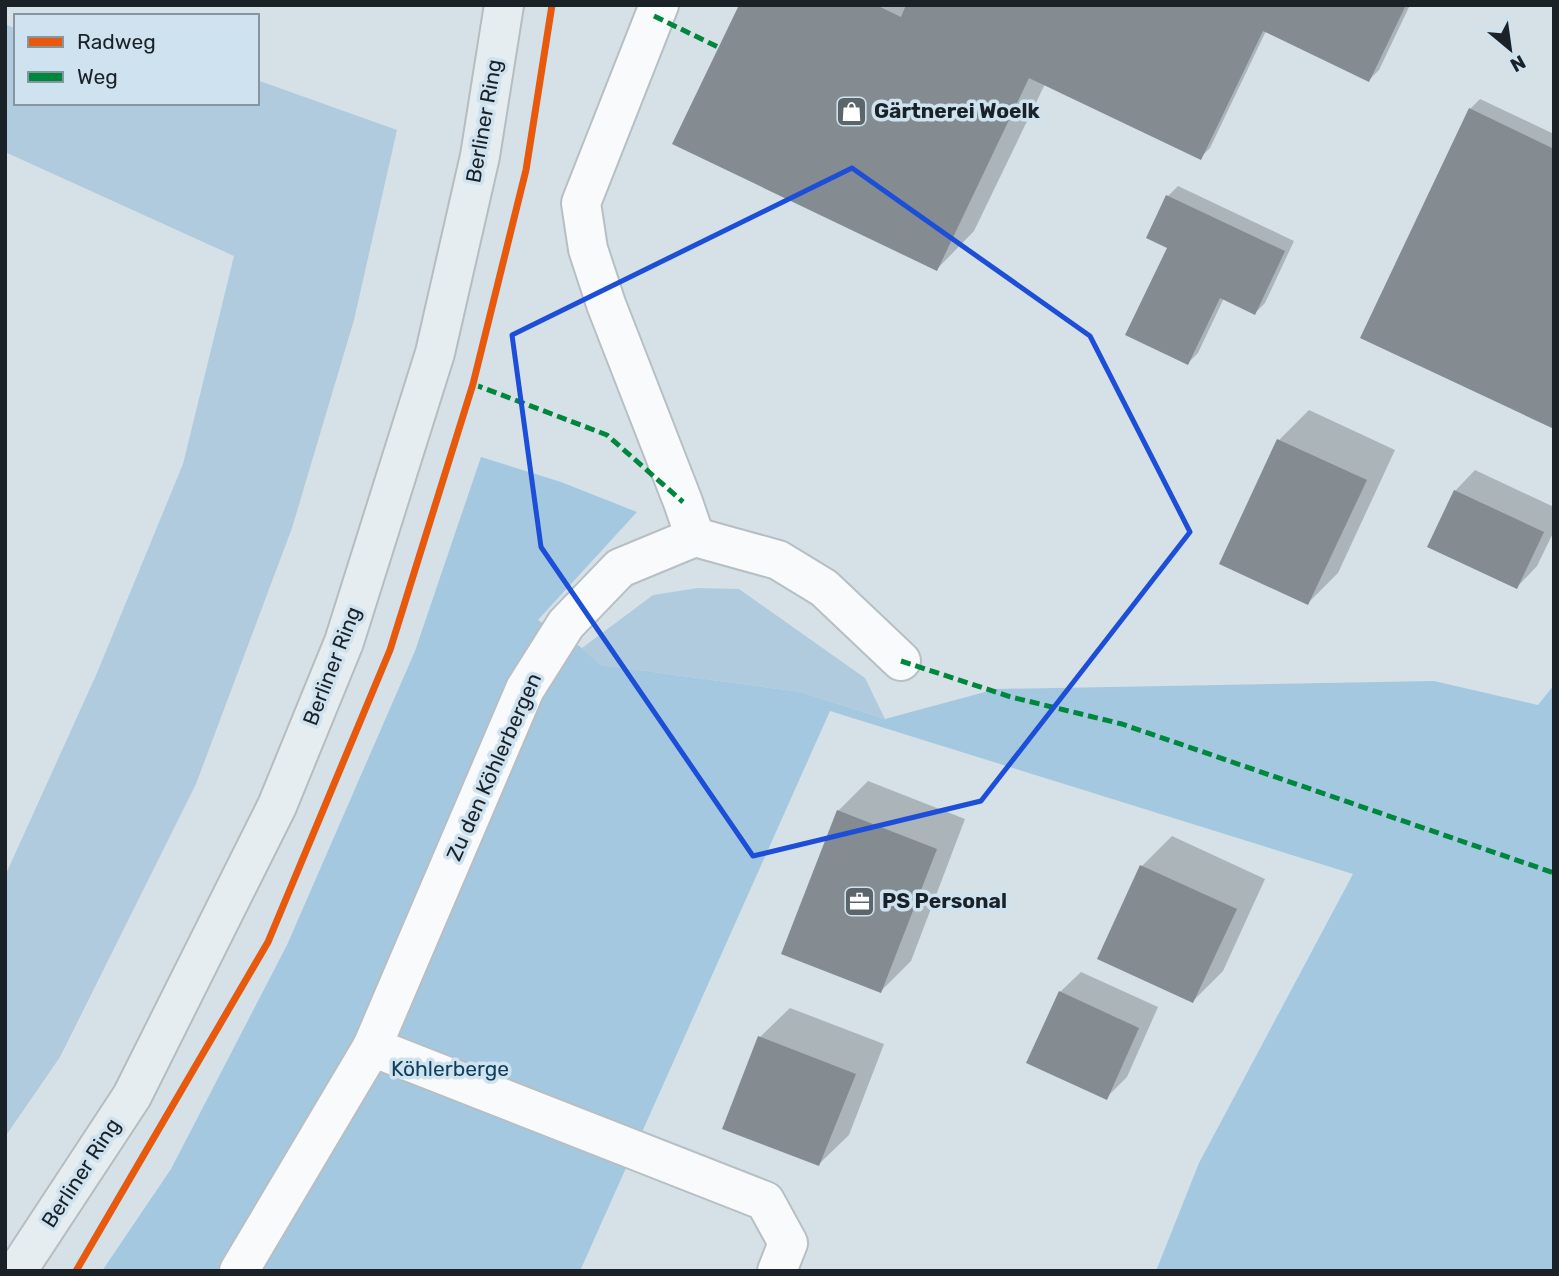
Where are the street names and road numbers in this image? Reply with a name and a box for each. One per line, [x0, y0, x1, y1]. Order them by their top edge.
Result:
street label: Berliner Ring [460, 57, 507, 185]
street label: Berliner Ring [297, 603, 366, 729]
street label: Zu den Köhlerbergen [441, 669, 546, 865]
street label: Berliner Ring [36, 1113, 125, 1232]

